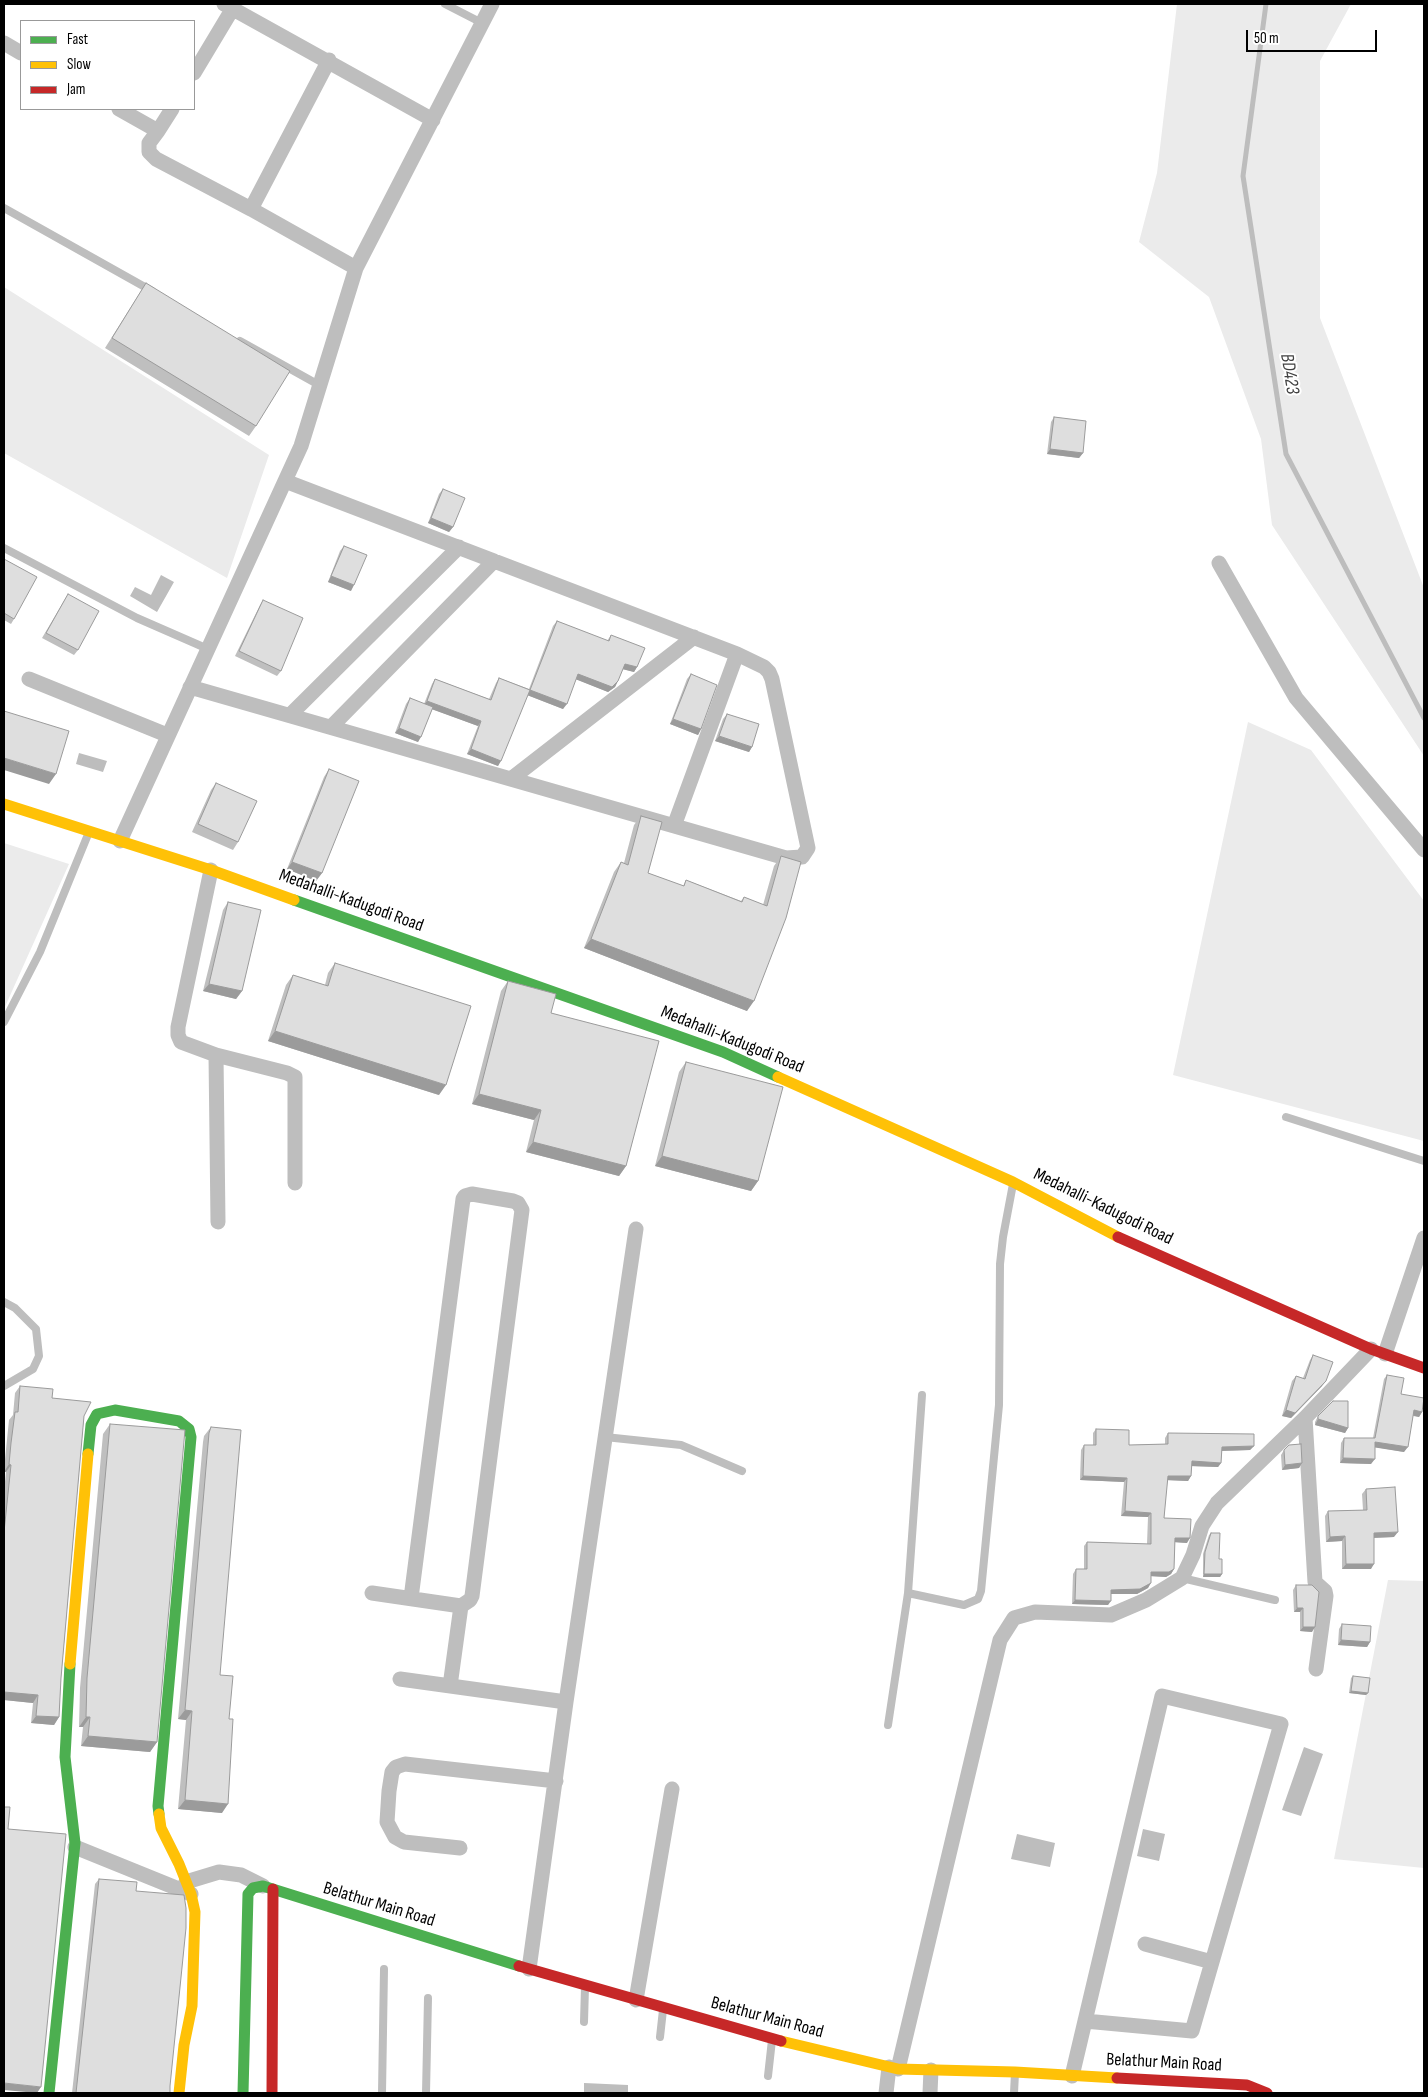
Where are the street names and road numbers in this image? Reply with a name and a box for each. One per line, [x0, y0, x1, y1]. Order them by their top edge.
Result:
street label: Medahalli-Kadugodi Road [276, 865, 426, 937]
street label: Medahalli-Kadugodi Road [657, 1001, 807, 1079]
street label: Medahalli-Kadugodi Road [1030, 1164, 1176, 1250]
street label: Belathur Main Road [320, 1878, 438, 1932]
street label: Belathur Main Road [708, 1993, 826, 2043]
street label: Belathur Main Road [1106, 2049, 1222, 2077]

